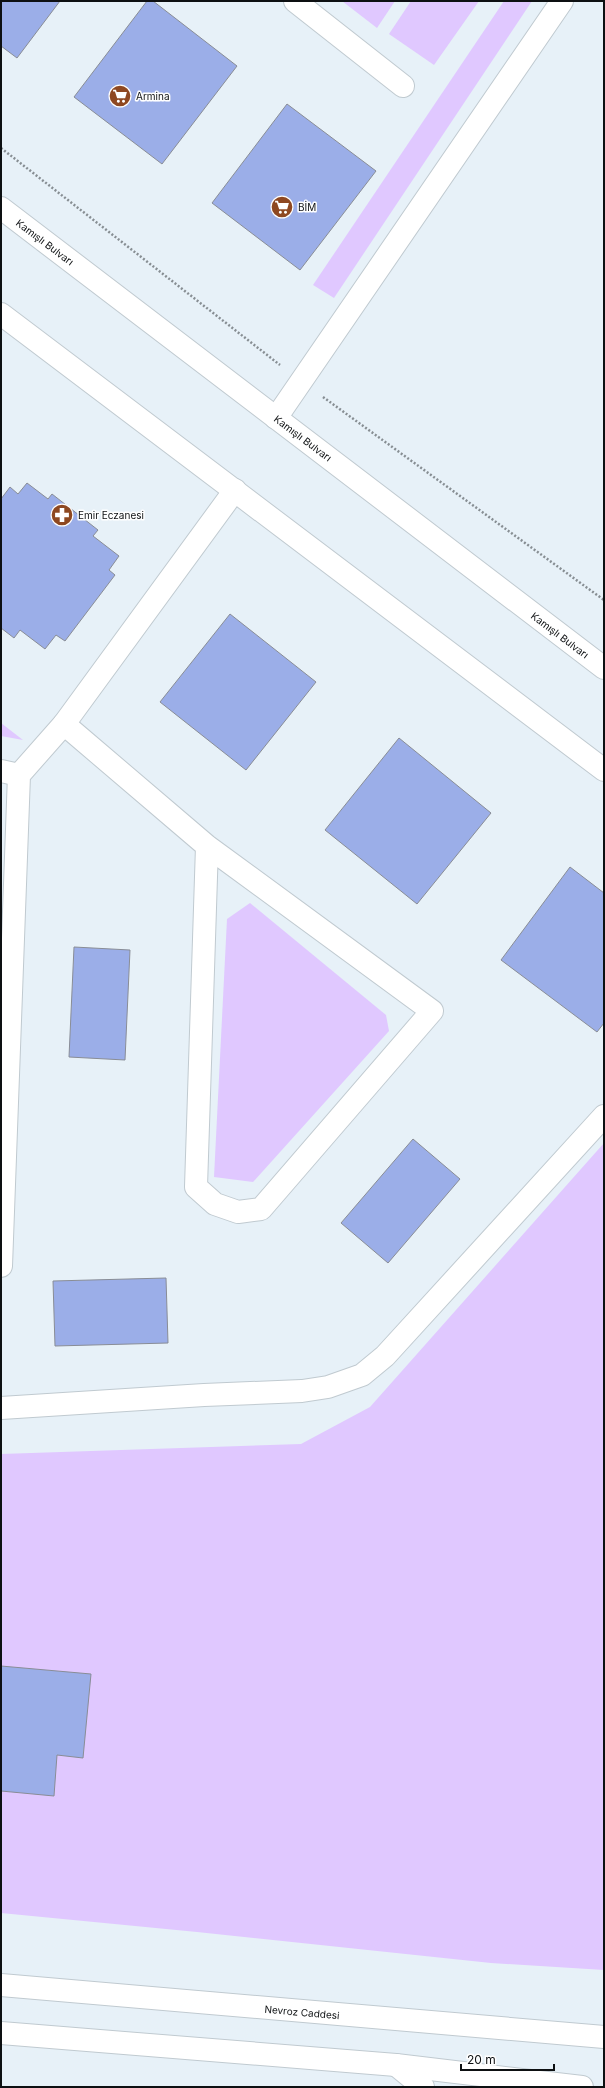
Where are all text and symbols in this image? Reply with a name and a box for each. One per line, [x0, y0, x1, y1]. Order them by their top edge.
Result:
supermarket icon: Armina [107, 83, 133, 109]
place label: Armina [136, 90, 170, 102]
supermarket icon: BİM [269, 194, 295, 220]
place label: BİM [298, 200, 316, 213]
street label: Kamışlı Bulvarı [14, 216, 76, 268]
street label: Kamışlı Bulvarı [272, 412, 334, 464]
pharmacy icon: Emir Eczanesi [49, 502, 75, 528]
place label: Emir Eczanesi [78, 509, 144, 521]
street label: Kamışlı Bulvarı [529, 609, 591, 661]
street label: Nevroz Caddesi [264, 2003, 340, 2021]
scale bar [461, 2046, 554, 2072]
text: 20 m [467, 2052, 496, 2067]

